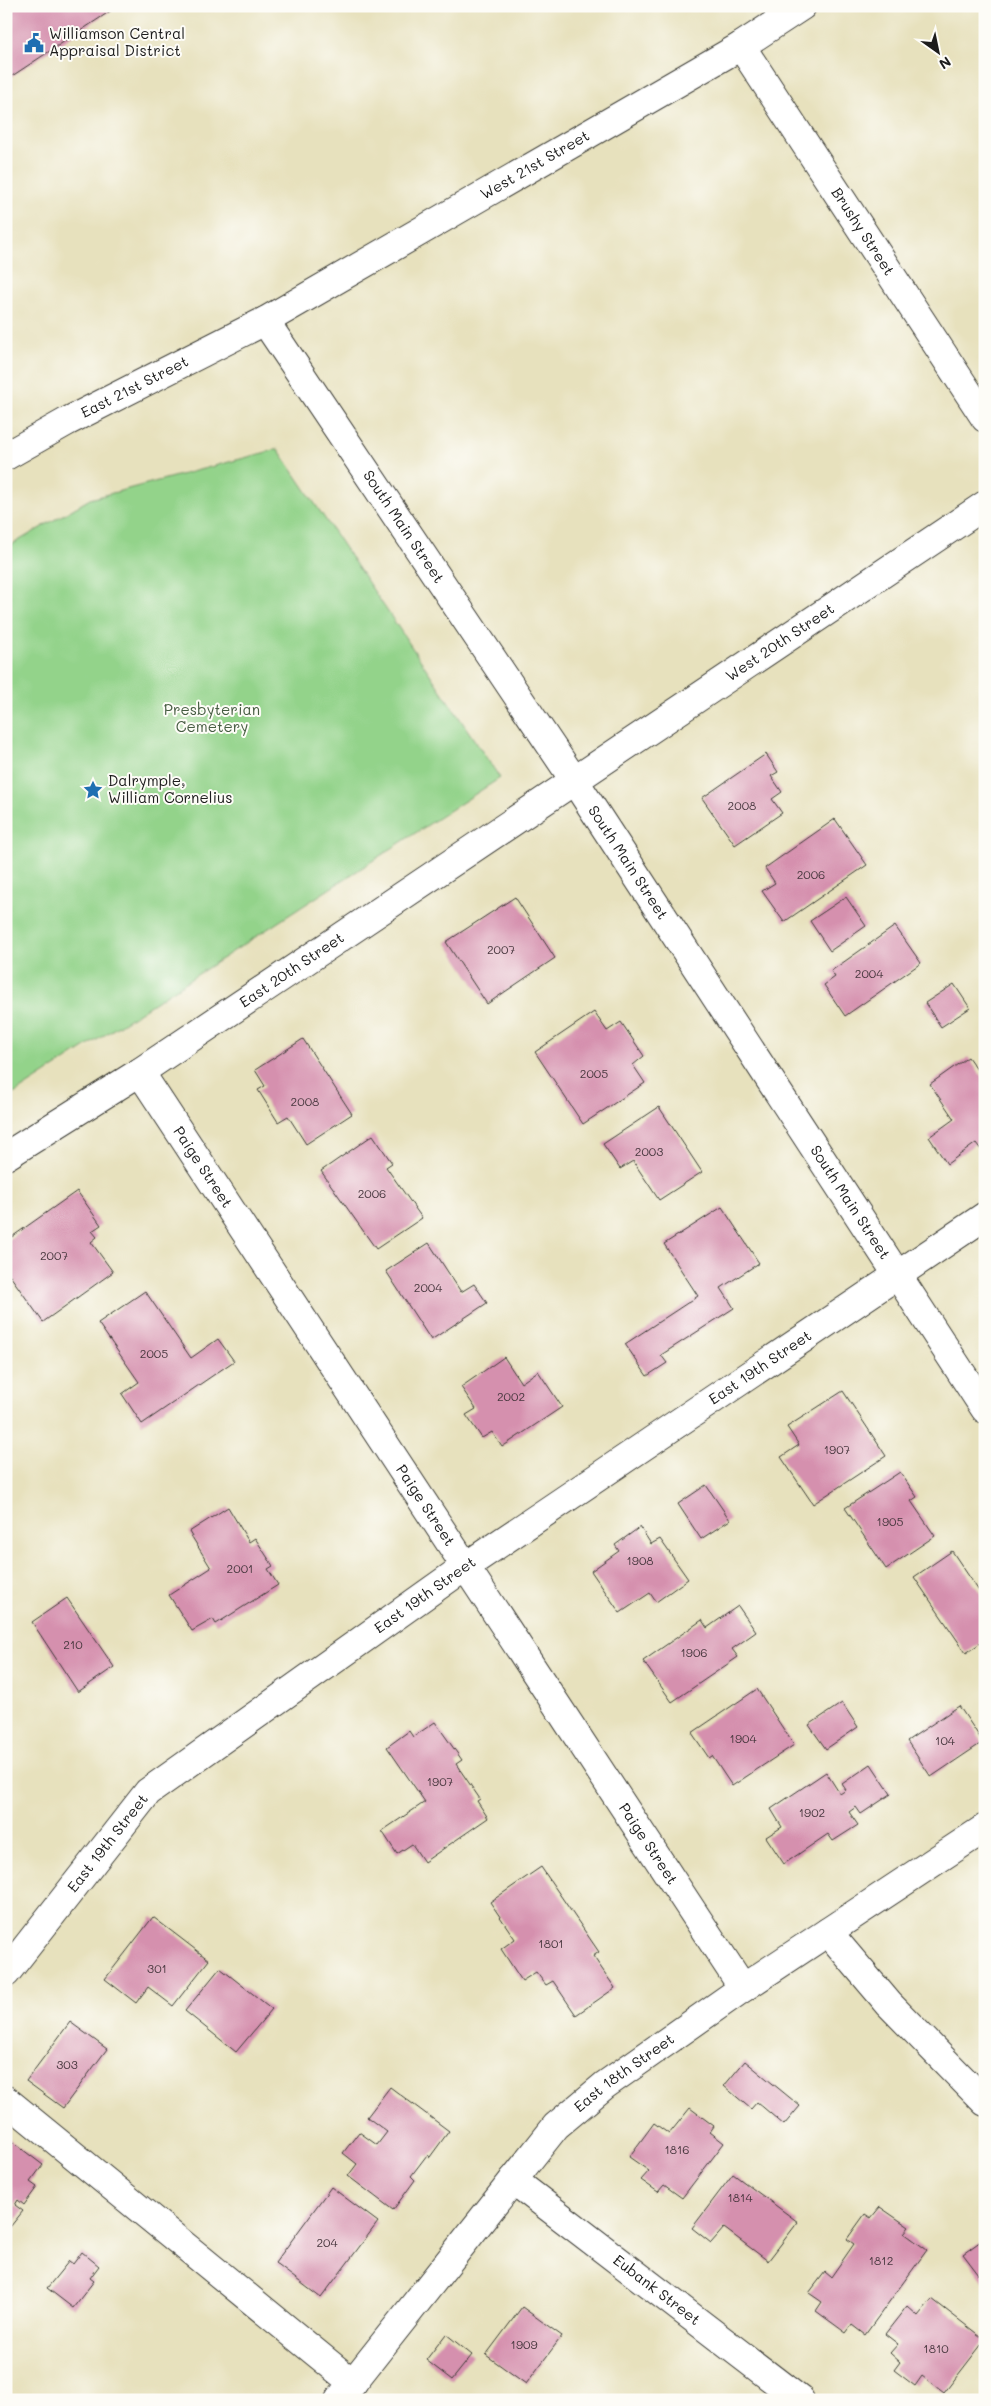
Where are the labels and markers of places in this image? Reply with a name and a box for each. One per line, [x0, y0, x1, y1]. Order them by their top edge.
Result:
place label: Williamson Central Appraisal District [49, 23, 185, 60]
public building icon: Williamson Central Appraisal District [23, 32, 45, 54]
place label: Dalrymple, William Cornelius [108, 770, 233, 807]
place icon: Dalrymple, William Cornelius [82, 779, 104, 801]

